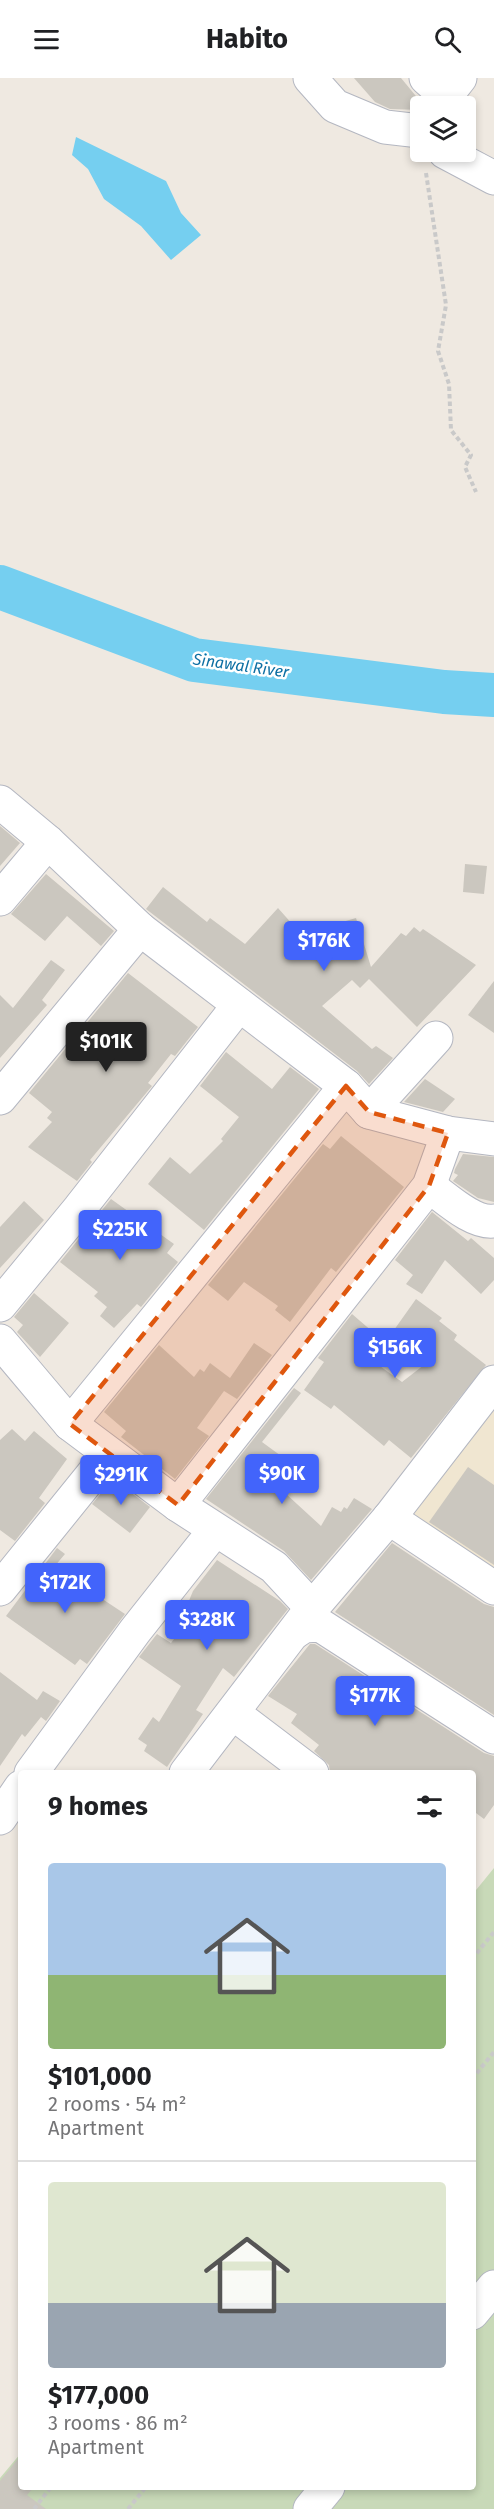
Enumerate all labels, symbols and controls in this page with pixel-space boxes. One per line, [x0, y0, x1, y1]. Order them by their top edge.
icon: menu [30, 23, 63, 56]
text: Habito [206, 23, 288, 55]
icon: search [431, 23, 464, 56]
map controls [410, 96, 476, 162]
button: layers [410, 96, 476, 162]
water label: Sinawal River [191, 649, 291, 682]
pin: $176K [282, 921, 366, 972]
text: $176K [298, 928, 350, 952]
pin: $101K [64, 1022, 148, 1073]
text: $101K [80, 1029, 132, 1053]
pin: $225K [78, 1210, 162, 1261]
text: $225K [93, 1217, 147, 1241]
pin: $156K [353, 1328, 437, 1379]
text: $156K [368, 1335, 422, 1359]
pin: $90K [246, 1454, 318, 1505]
pin: $291K [79, 1455, 163, 1506]
text: $90K [259, 1461, 305, 1485]
text: $291K [94, 1462, 148, 1486]
pin: $172K [23, 1563, 107, 1614]
text: $172K [39, 1570, 91, 1594]
pin: $328K [165, 1600, 249, 1651]
text: $328K [179, 1607, 235, 1631]
pin: $177K [333, 1676, 417, 1727]
text: $177K [350, 1683, 400, 1707]
icon: filters [413, 1790, 446, 1823]
text: 9 homes [48, 1791, 148, 1822]
icon: home [193, 1902, 301, 2010]
text: $101,000 [48, 2061, 152, 2092]
text: 2 rooms · 54 m² [48, 2092, 187, 2116]
text: Apartment [48, 2116, 144, 2140]
icon: home [193, 2221, 301, 2329]
text: $177,000 [48, 2380, 149, 2411]
text: 3 rooms · 86 m² [48, 2411, 188, 2435]
text: Apartment [48, 2435, 144, 2459]

